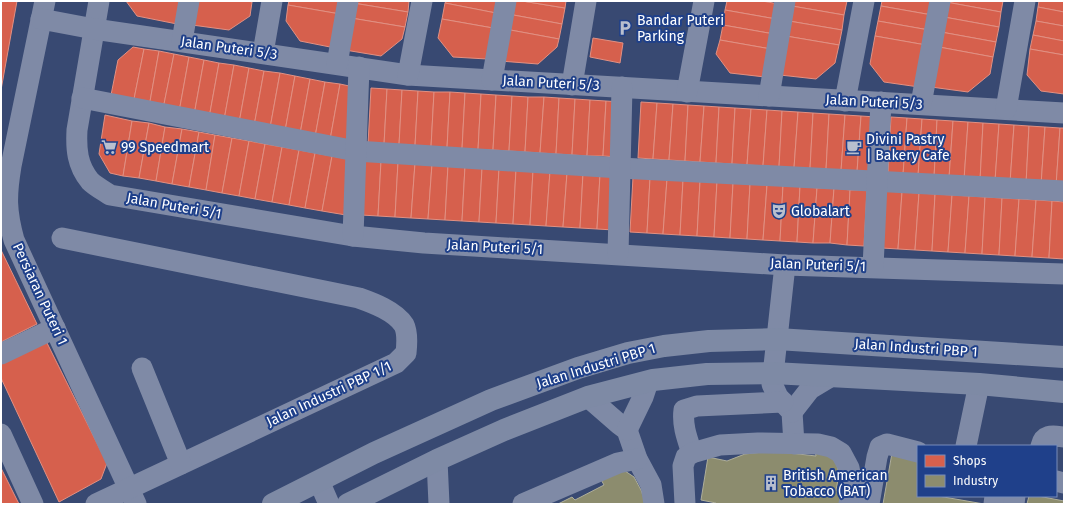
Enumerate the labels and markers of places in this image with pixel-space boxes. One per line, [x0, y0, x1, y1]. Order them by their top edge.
place label: Bandar Puteri Parking [637, 12, 724, 45]
parking icon: Bandar Puteri Parking [616, 19, 634, 37]
place label: Divini Pastry | Bakery Cafe [866, 131, 950, 164]
supermarket icon: 99 Speedmart [100, 138, 118, 156]
cafe icon: Divini Pastry | Bakery Cafe [845, 138, 863, 156]
place label: 99 Speedmart [121, 139, 210, 156]
theatre icon: Globalart [770, 202, 788, 220]
place label: Globalart [791, 203, 851, 220]
place label: British American Tobacco (BAT) [783, 467, 888, 500]
building icon: British American Tobacco (BAT) [762, 474, 780, 492]

